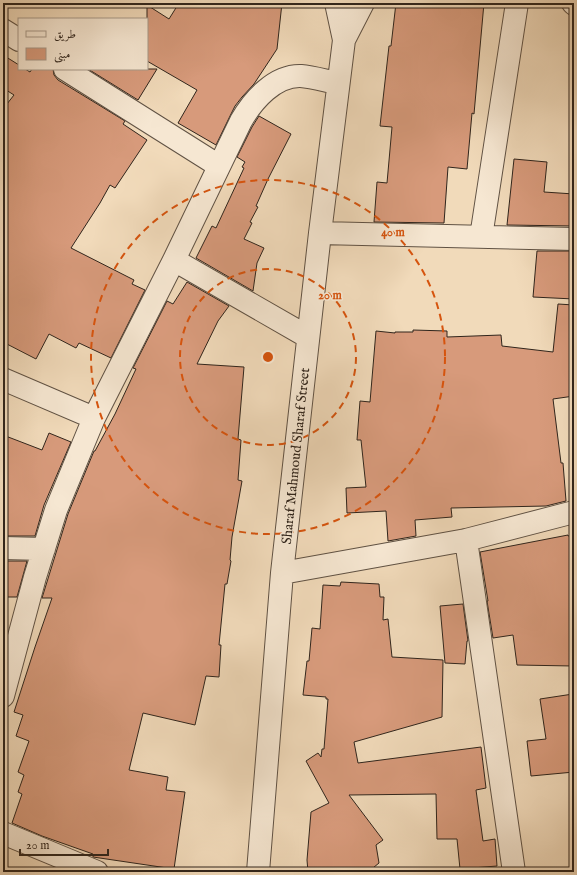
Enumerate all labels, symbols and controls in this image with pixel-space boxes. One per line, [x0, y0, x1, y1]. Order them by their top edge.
legend [18, 18, 148, 70]
text: طريق [54, 27, 76, 42]
text: مبنى [54, 47, 70, 63]
text: 40 m [381, 225, 406, 240]
text: 20 m [318, 288, 342, 303]
centre of rings [261, 350, 275, 364]
street label: Sharaf Mahmoud Sharaf Street [278, 367, 314, 545]
scale bar [20, 831, 108, 857]
text: 20 m [26, 838, 49, 853]

